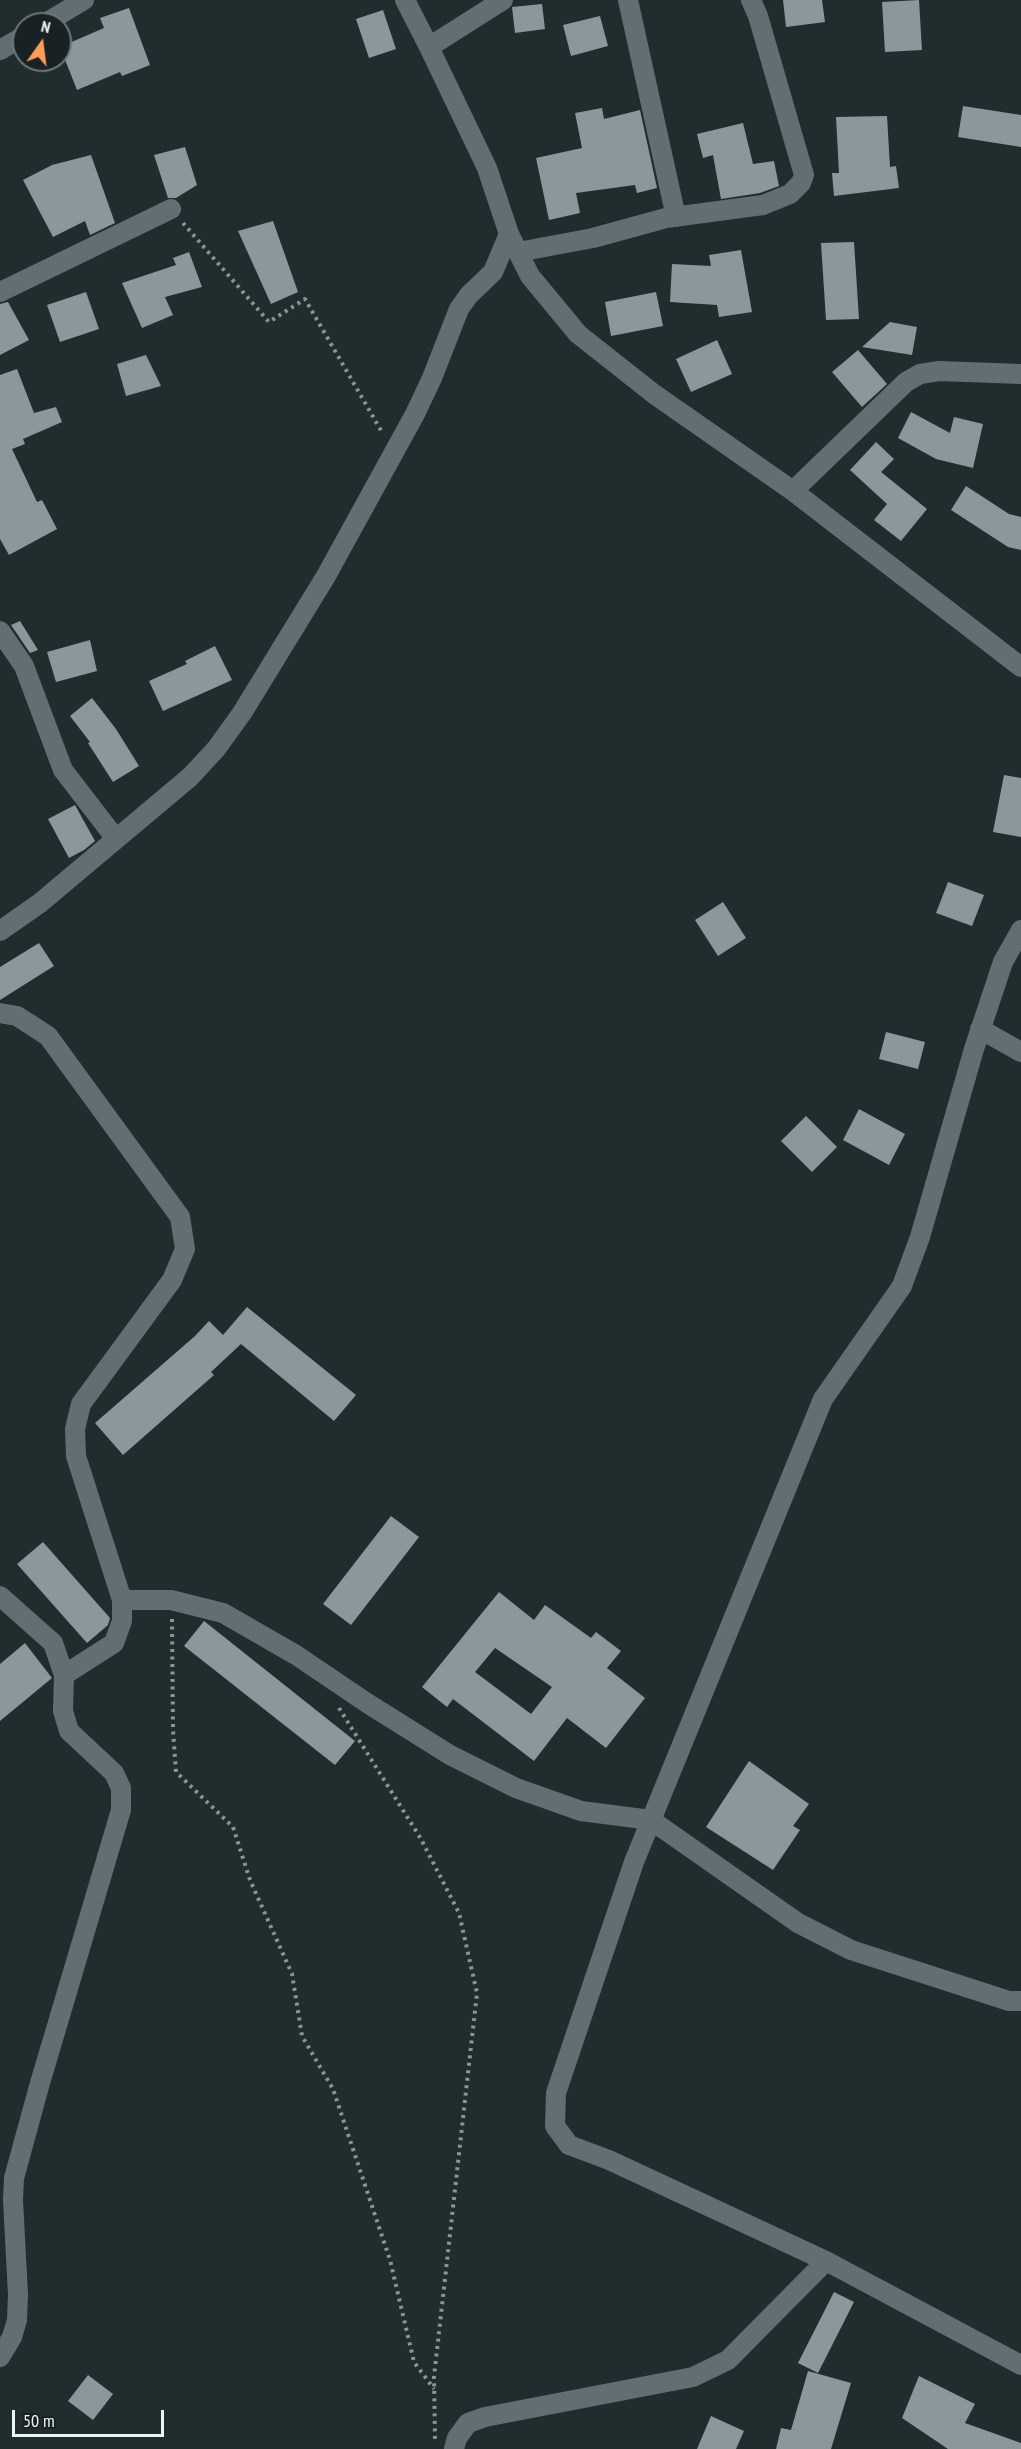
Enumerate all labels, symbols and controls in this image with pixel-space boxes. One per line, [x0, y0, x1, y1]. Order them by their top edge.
north arrow [12, 12, 72, 72]
text: N [39, 16, 52, 37]
scale bar [15, 2398, 166, 2436]
text: 50 m [23, 2409, 55, 2432]

